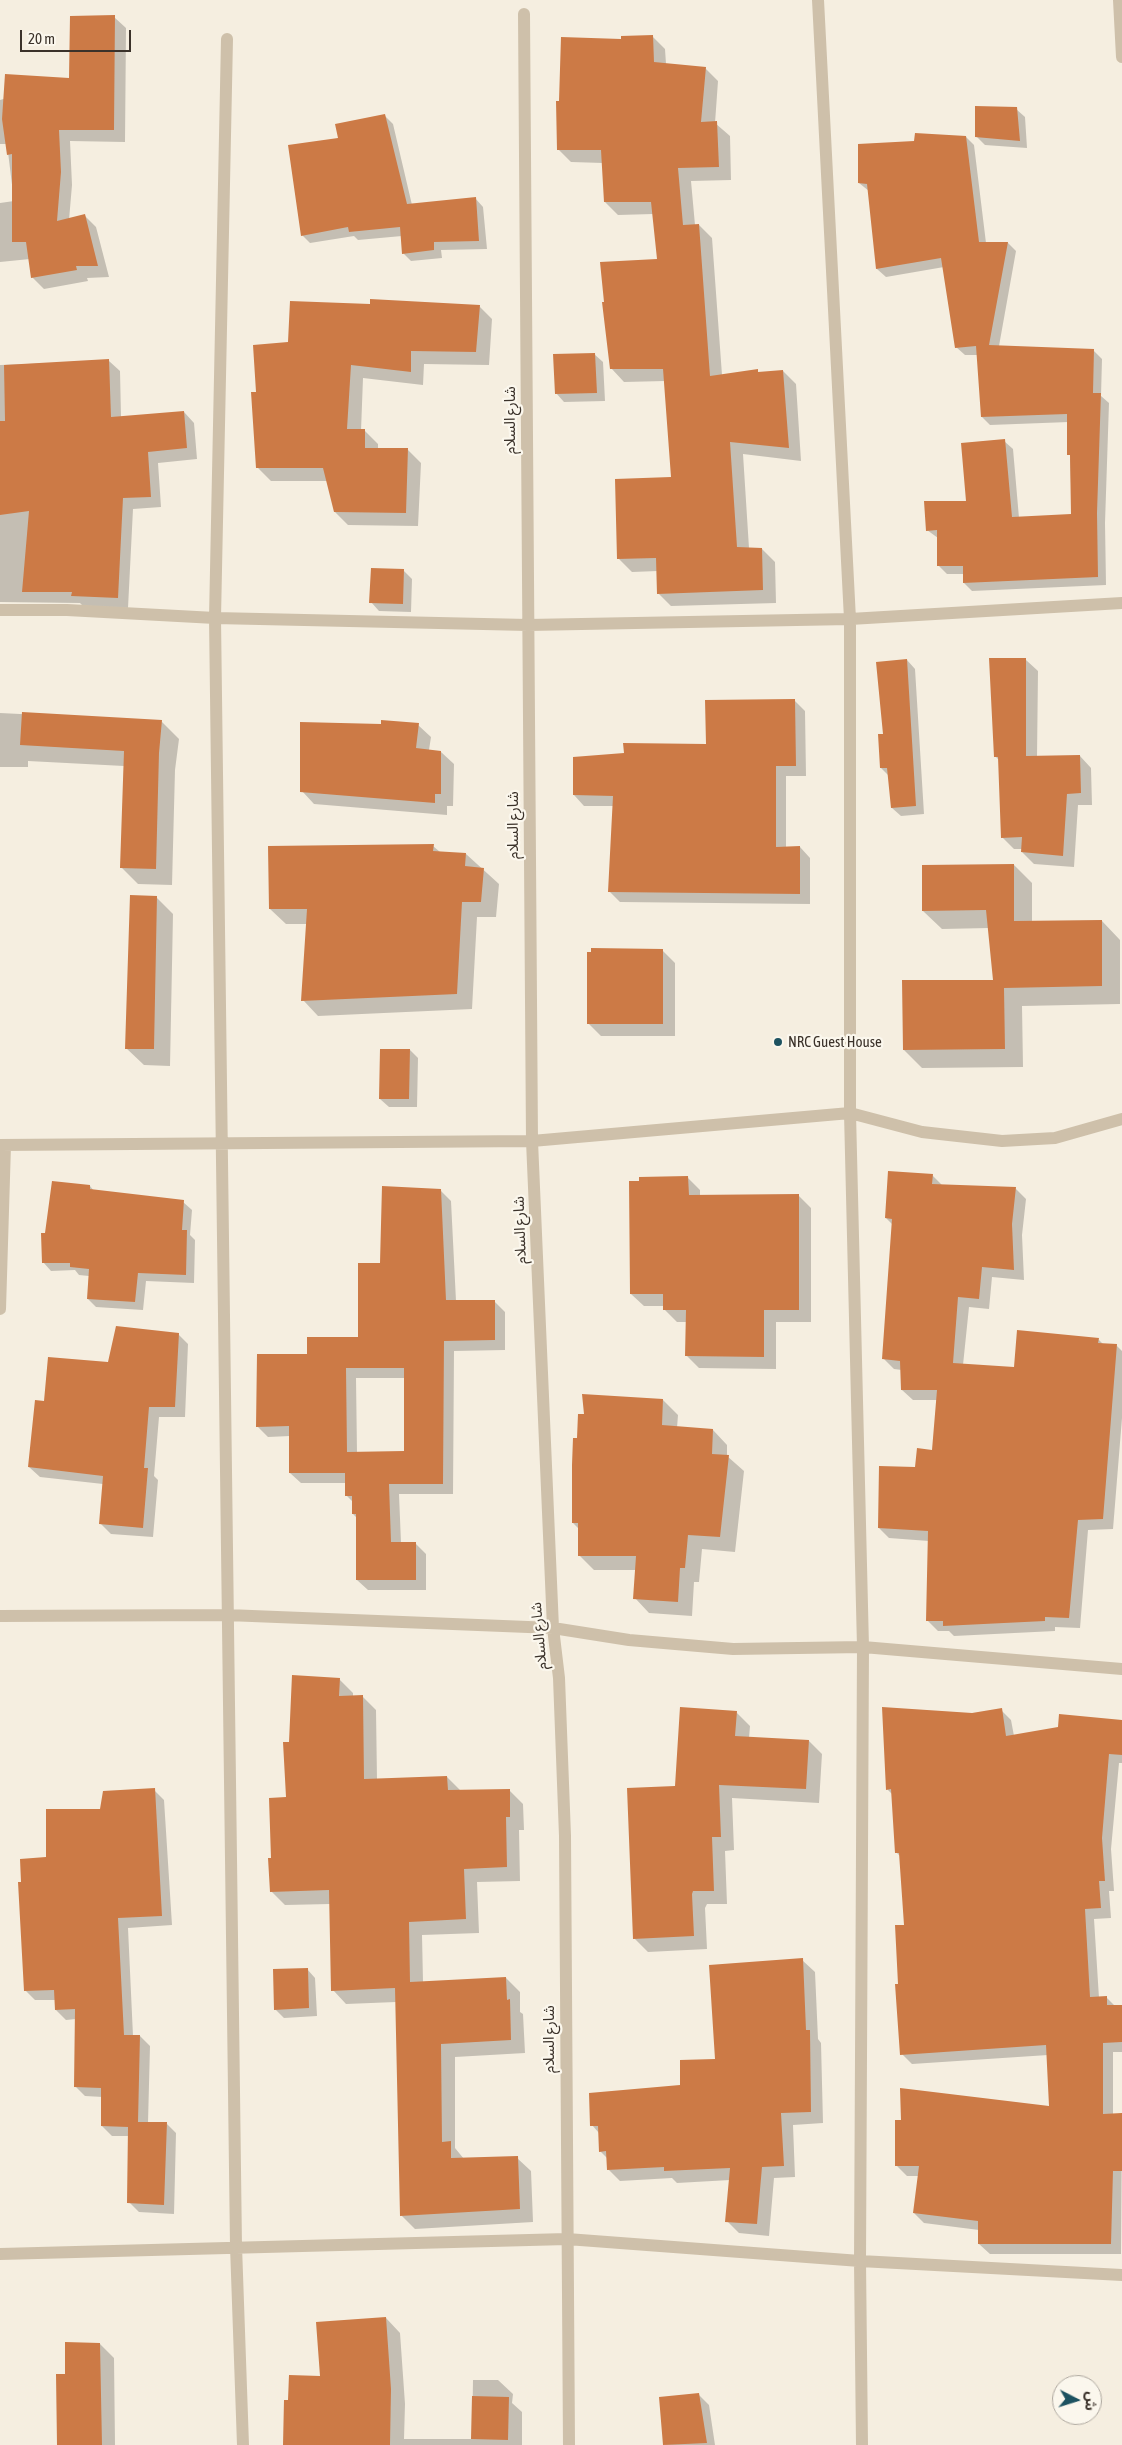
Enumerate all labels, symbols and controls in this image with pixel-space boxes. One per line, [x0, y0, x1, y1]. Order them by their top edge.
scale bar [22, 20, 134, 52]
text: 20 m [28, 30, 55, 47]
street label: شارع السلام [501, 386, 519, 454]
street label: شارع السلام [504, 791, 522, 859]
place label: NRC Guest House [788, 1033, 882, 1051]
marker: NRC Guest House [772, 1036, 784, 1048]
street label: شارع السلام [510, 1196, 530, 1264]
street label: شارع السلام [527, 1601, 551, 1671]
street label: شارع السلام [540, 2005, 558, 2073]
north arrow [1052, 2375, 1102, 2425]
text: ش [1082, 2391, 1100, 2411]

